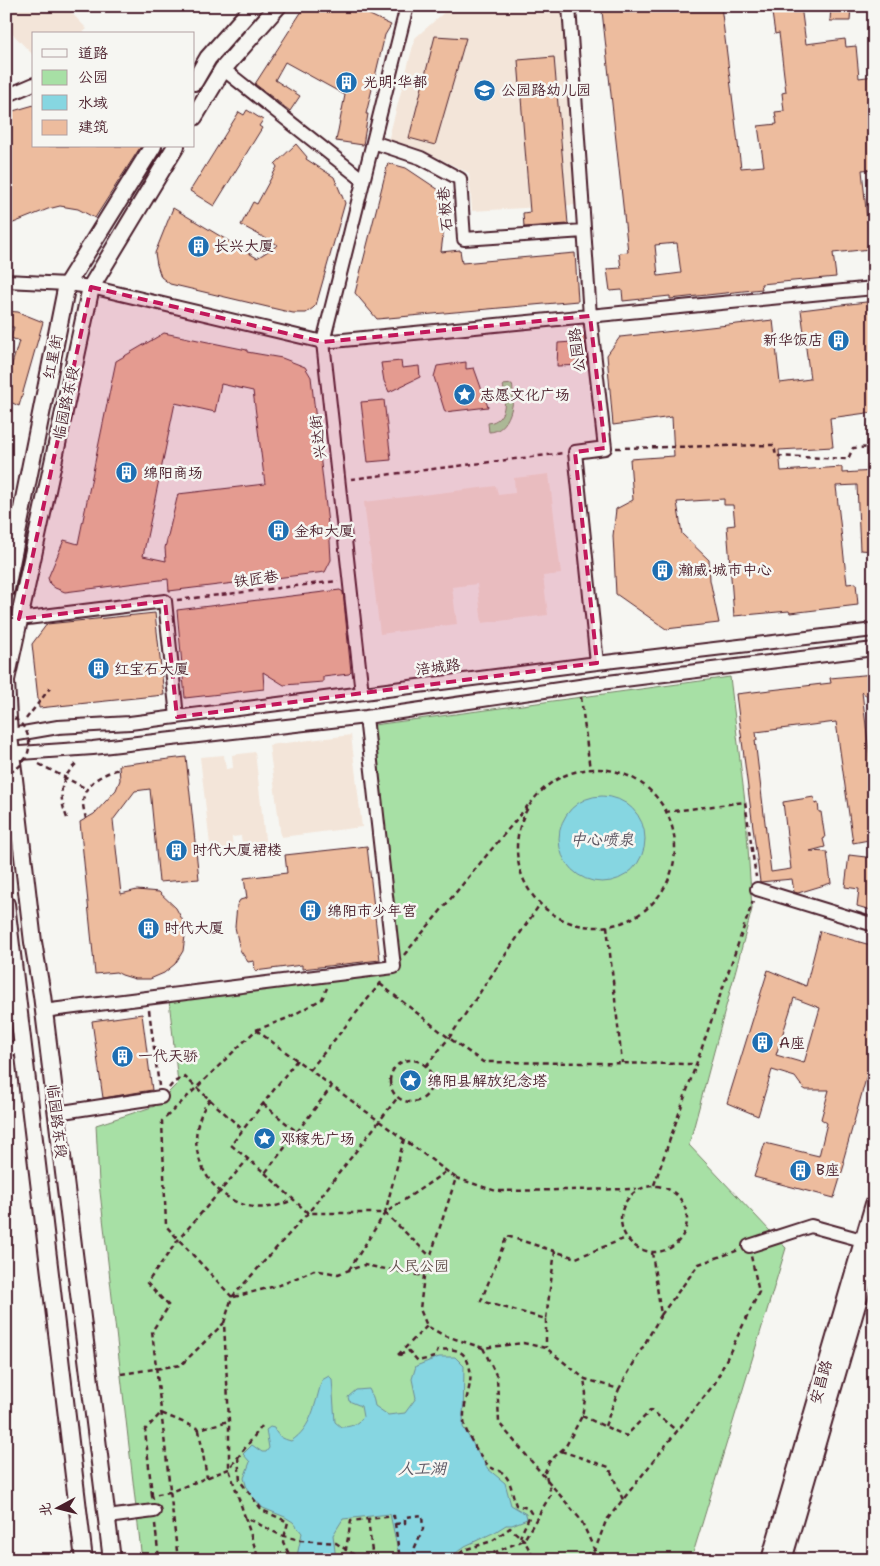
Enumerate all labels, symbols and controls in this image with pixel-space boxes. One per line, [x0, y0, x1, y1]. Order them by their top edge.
legend [32, 32, 195, 148]
text: 道路 [78, 43, 108, 63]
text: 公园 [78, 67, 108, 87]
building icon: 光明·华都 [335, 70, 359, 94]
place label: 光明·华都 [363, 72, 427, 92]
school or university icon: 公园路幼儿园 [473, 78, 497, 102]
place label: 公园路幼儿园 [501, 80, 591, 100]
text: 水域 [78, 93, 108, 113]
text: 建筑 [78, 117, 108, 137]
street label: 石板巷 [433, 186, 457, 232]
building icon: 长兴大厦 [186, 234, 210, 258]
place label: 长兴大厦 [214, 236, 274, 256]
street label: 公园路 [564, 326, 590, 374]
building icon: 新华饭店 [827, 328, 851, 352]
place label: 新华饭店 [763, 330, 823, 350]
street label: 红星街 [39, 333, 67, 381]
street label: 临园路东段 [48, 364, 84, 442]
place icon: 志愿文化广场 [452, 383, 476, 407]
place label: 志愿文化广场 [480, 385, 570, 405]
street label: 兴达街 [305, 413, 331, 461]
building icon: 绵阳商场 [115, 461, 139, 485]
place label: 绵阳商场 [143, 463, 203, 483]
building icon: 金和大厦 [266, 519, 290, 543]
place label: 金和大厦 [294, 521, 354, 541]
building icon: 瀚威·城市中心 [650, 558, 674, 582]
place label: 瀚威·城市中心 [678, 560, 772, 580]
street label: 铁匠巷 [232, 566, 280, 592]
street label: 涪城路 [414, 654, 462, 680]
building icon: 红宝石大厦 [86, 657, 110, 681]
place label: 红宝石大厦 [114, 659, 189, 679]
water label: 中心喷泉 [570, 829, 634, 850]
building icon: 时代大厦裙楼 [164, 838, 188, 862]
place label: 时代大厦裙楼 [192, 840, 282, 860]
building icon: 绵阳市少年宫 [299, 899, 323, 923]
place label: 绵阳市少年宫 [327, 901, 417, 921]
building icon: 时代大厦 [136, 916, 160, 940]
place label: 时代大厦 [164, 918, 224, 938]
building icon: A座 [751, 1031, 775, 1055]
place label: A座 [779, 1033, 805, 1053]
building icon: 一代天骄 [110, 1044, 134, 1068]
place label: 一代天骄 [138, 1046, 198, 1066]
place icon: 绵阳县解放纪念塔 [399, 1069, 423, 1093]
place label: 绵阳县解放纪念塔 [427, 1071, 547, 1091]
street label: 临园路东段 [43, 1083, 71, 1159]
place icon: 邓稼先广场 [252, 1127, 276, 1151]
place label: 邓稼先广场 [280, 1129, 355, 1149]
building icon: B座 [788, 1158, 812, 1182]
place label: B座 [816, 1160, 840, 1180]
park label: 人民公园 [389, 1256, 449, 1276]
street label: 安昌路 [805, 1358, 837, 1406]
water label: 人工湖 [398, 1458, 448, 1479]
north arrow [32, 1484, 82, 1534]
text: 北 [35, 1502, 55, 1518]

